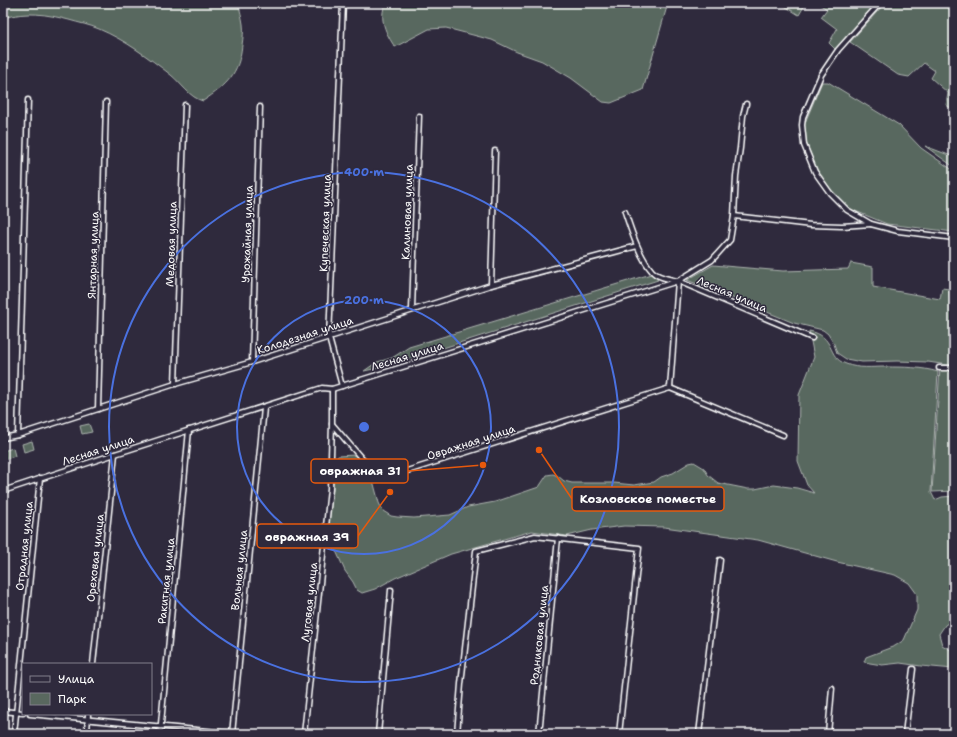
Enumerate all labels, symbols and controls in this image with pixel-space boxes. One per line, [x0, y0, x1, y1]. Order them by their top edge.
text: 400 m [344, 164, 384, 180]
street label: Калиновая улица [398, 164, 417, 260]
street label: Купеческая улица [316, 174, 335, 272]
street label: Урожайная улица [238, 185, 257, 283]
street label: Медовая улица [163, 201, 180, 287]
street label: Янтарная улица [84, 211, 103, 299]
street label: Лесная улица [694, 273, 769, 316]
text: 200 m [344, 292, 384, 308]
street label: Колодезная улица [255, 313, 355, 358]
street label: Лесная улица [369, 338, 445, 375]
centre of rings [357, 420, 371, 434]
street label: Овражная улица [425, 421, 517, 464]
street label: Лесная улица [60, 432, 136, 469]
callout: овражная 31 [311, 459, 408, 483]
text: овражная 31 [319, 463, 401, 479]
callout: Козловское поместье [572, 487, 724, 511]
text: Козловское поместье [580, 491, 716, 507]
street label: Отрадная улица [12, 500, 37, 592]
street label: Ореховая улица [83, 513, 108, 603]
callout: овражная 39 [257, 524, 358, 548]
street label: Вольная улица [228, 529, 251, 611]
text: овражная 39 [265, 529, 349, 545]
street label: Ракитная улица [154, 537, 179, 625]
street label: Луговая улица [298, 561, 321, 643]
street label: Родниковая улица [527, 584, 552, 686]
legend [22, 663, 152, 715]
text: Улица [58, 671, 95, 687]
text: Парк [58, 691, 87, 707]

